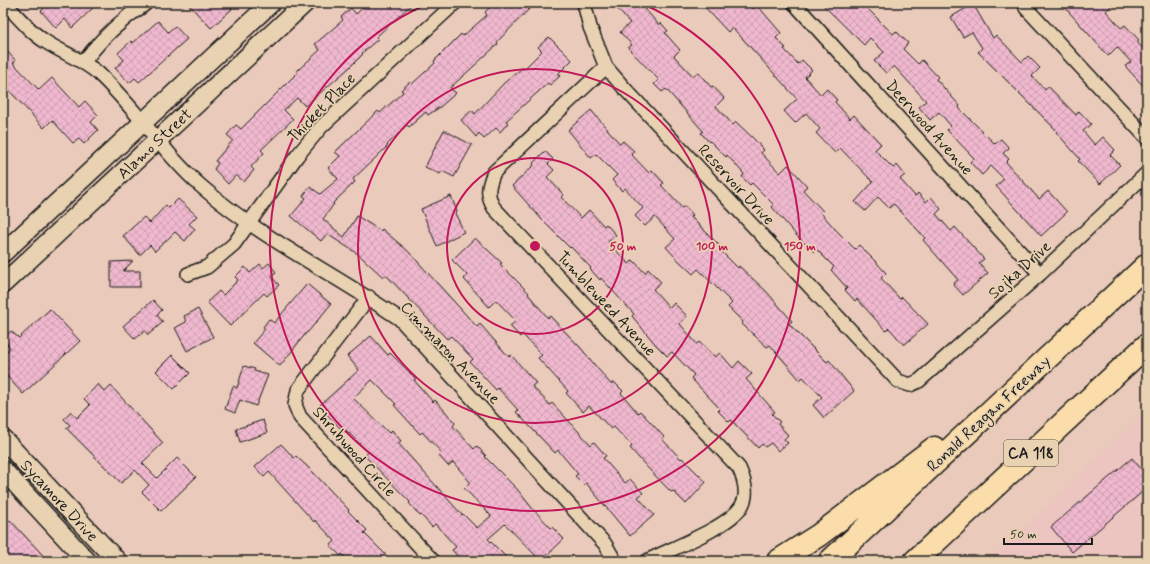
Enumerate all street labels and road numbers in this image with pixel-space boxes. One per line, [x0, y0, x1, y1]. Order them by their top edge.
street label: Thicket Place [284, 69, 361, 147]
street label: Deerwood Avenue [881, 76, 977, 180]
street label: Alamo Street [113, 104, 197, 184]
street label: Reservoir Drive [693, 140, 779, 230]
street label: Sojka Drive [984, 236, 1056, 304]
street label: Tumbleweed Avenue [552, 247, 660, 361]
street label: Cimmaron Avenue [395, 297, 505, 409]
street label: Ronald Reagan Freeway [923, 351, 1056, 478]
street label: Shrubwood Circle [308, 402, 400, 502]
road number: CA 118 [1004, 440, 1058, 466]
street label: Sycamore Drive [15, 456, 102, 547]

